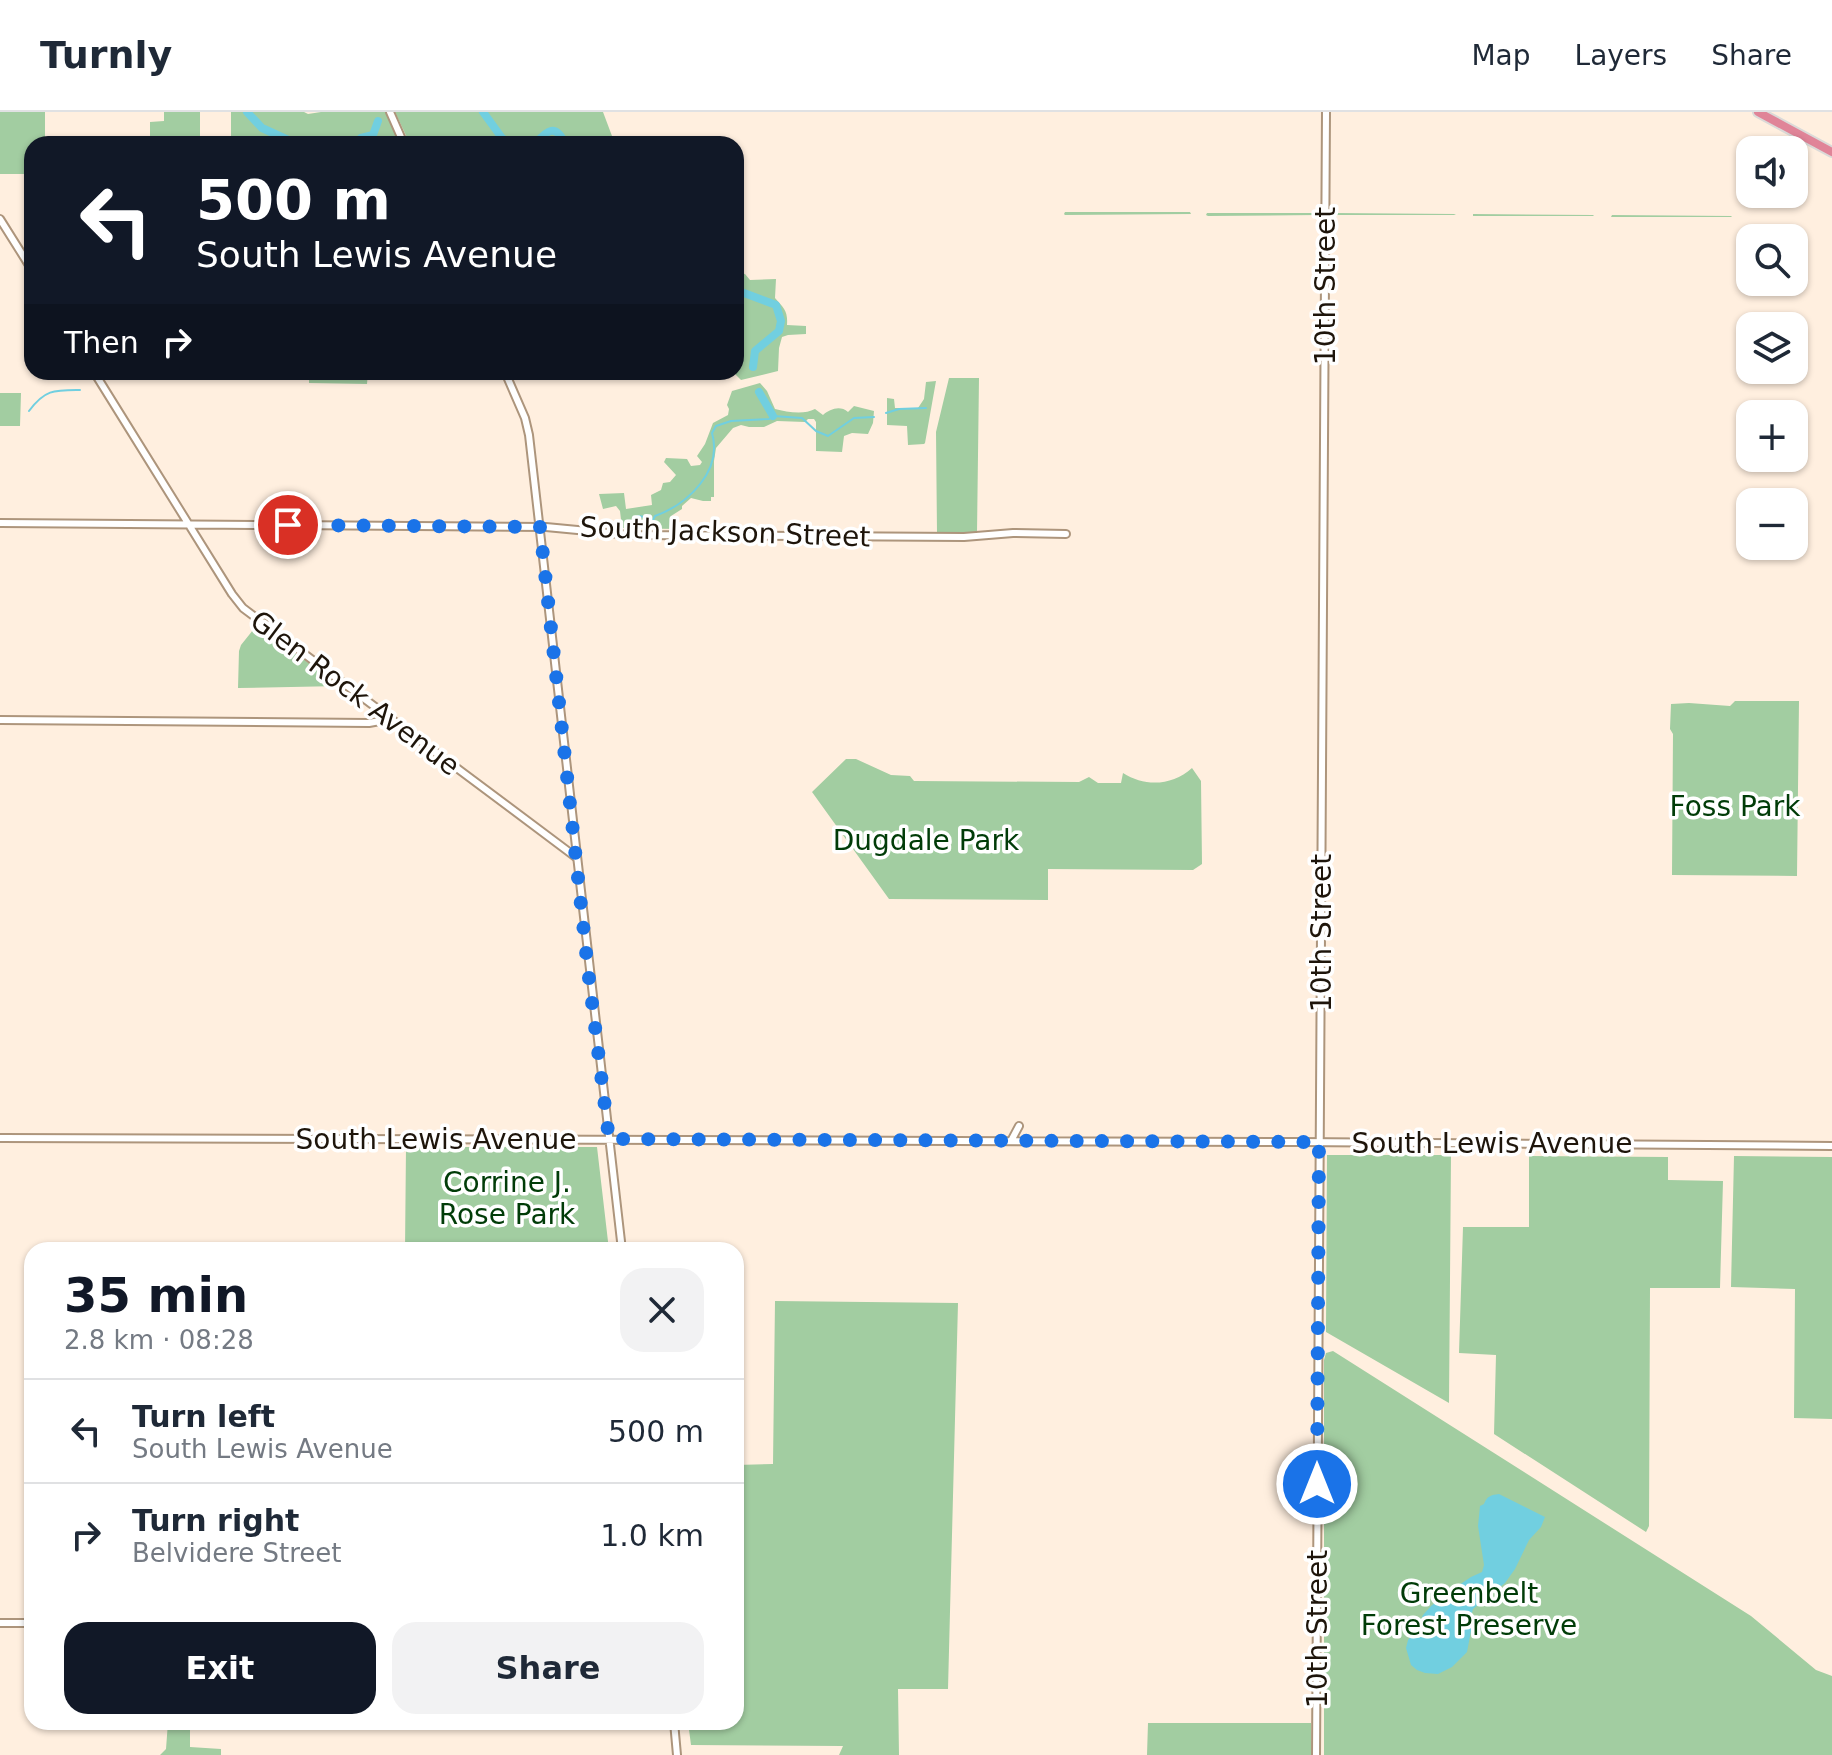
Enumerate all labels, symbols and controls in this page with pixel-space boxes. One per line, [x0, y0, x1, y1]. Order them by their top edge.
text: Turnly [40, 33, 172, 77]
text: Map [1471, 39, 1531, 72]
text: Layers [1575, 39, 1667, 72]
text: Share [1711, 39, 1792, 72]
map controls [1736, 136, 1808, 560]
button: sound [1736, 136, 1808, 208]
text: 500 m [196, 167, 391, 232]
icon: left [64, 168, 168, 272]
street label: 10th Street [1309, 207, 1342, 365]
button: search [1736, 224, 1808, 296]
text: South Lewis Avenue [196, 234, 557, 275]
button: layers [1736, 312, 1808, 384]
icon: right [155, 320, 199, 364]
text: Then [64, 325, 139, 360]
button: + [1736, 400, 1808, 472]
button: − [1736, 488, 1808, 560]
pin [254, 491, 322, 559]
icon: arrive [266, 503, 310, 547]
street label: South Jackson Street [579, 510, 871, 554]
street label: Glen Rock Avenue [244, 604, 466, 782]
park label: Foss Park [1670, 790, 1801, 823]
park label: Dugdale Park [833, 824, 1020, 857]
street label: 10th Street [1305, 854, 1338, 1012]
street label: South Lewis Avenue [296, 1123, 576, 1156]
street label: South Lewis Avenue [1352, 1127, 1632, 1160]
park label: Corrine J. Rose Park [439, 1166, 576, 1231]
text: 35 min [64, 1267, 248, 1323]
button: close [620, 1268, 704, 1352]
text: 2.8 km · 08:28 [64, 1325, 254, 1355]
text: Turn left [132, 1399, 275, 1434]
icon: left [64, 1409, 108, 1453]
text: 500 m [608, 1414, 704, 1449]
text: South Lewis Avenue [132, 1434, 393, 1464]
position arrow [1275, 1442, 1359, 1526]
text: Turn right [132, 1503, 299, 1538]
icon: right [64, 1513, 108, 1557]
text: 1.0 km [600, 1518, 704, 1553]
text: Belvidere Street [132, 1538, 342, 1568]
street label: 10th Street [1301, 1550, 1334, 1708]
park label: Greenbelt Forest Preserve [1361, 1577, 1577, 1642]
button: Exit [64, 1622, 376, 1714]
button: Share [392, 1622, 704, 1714]

